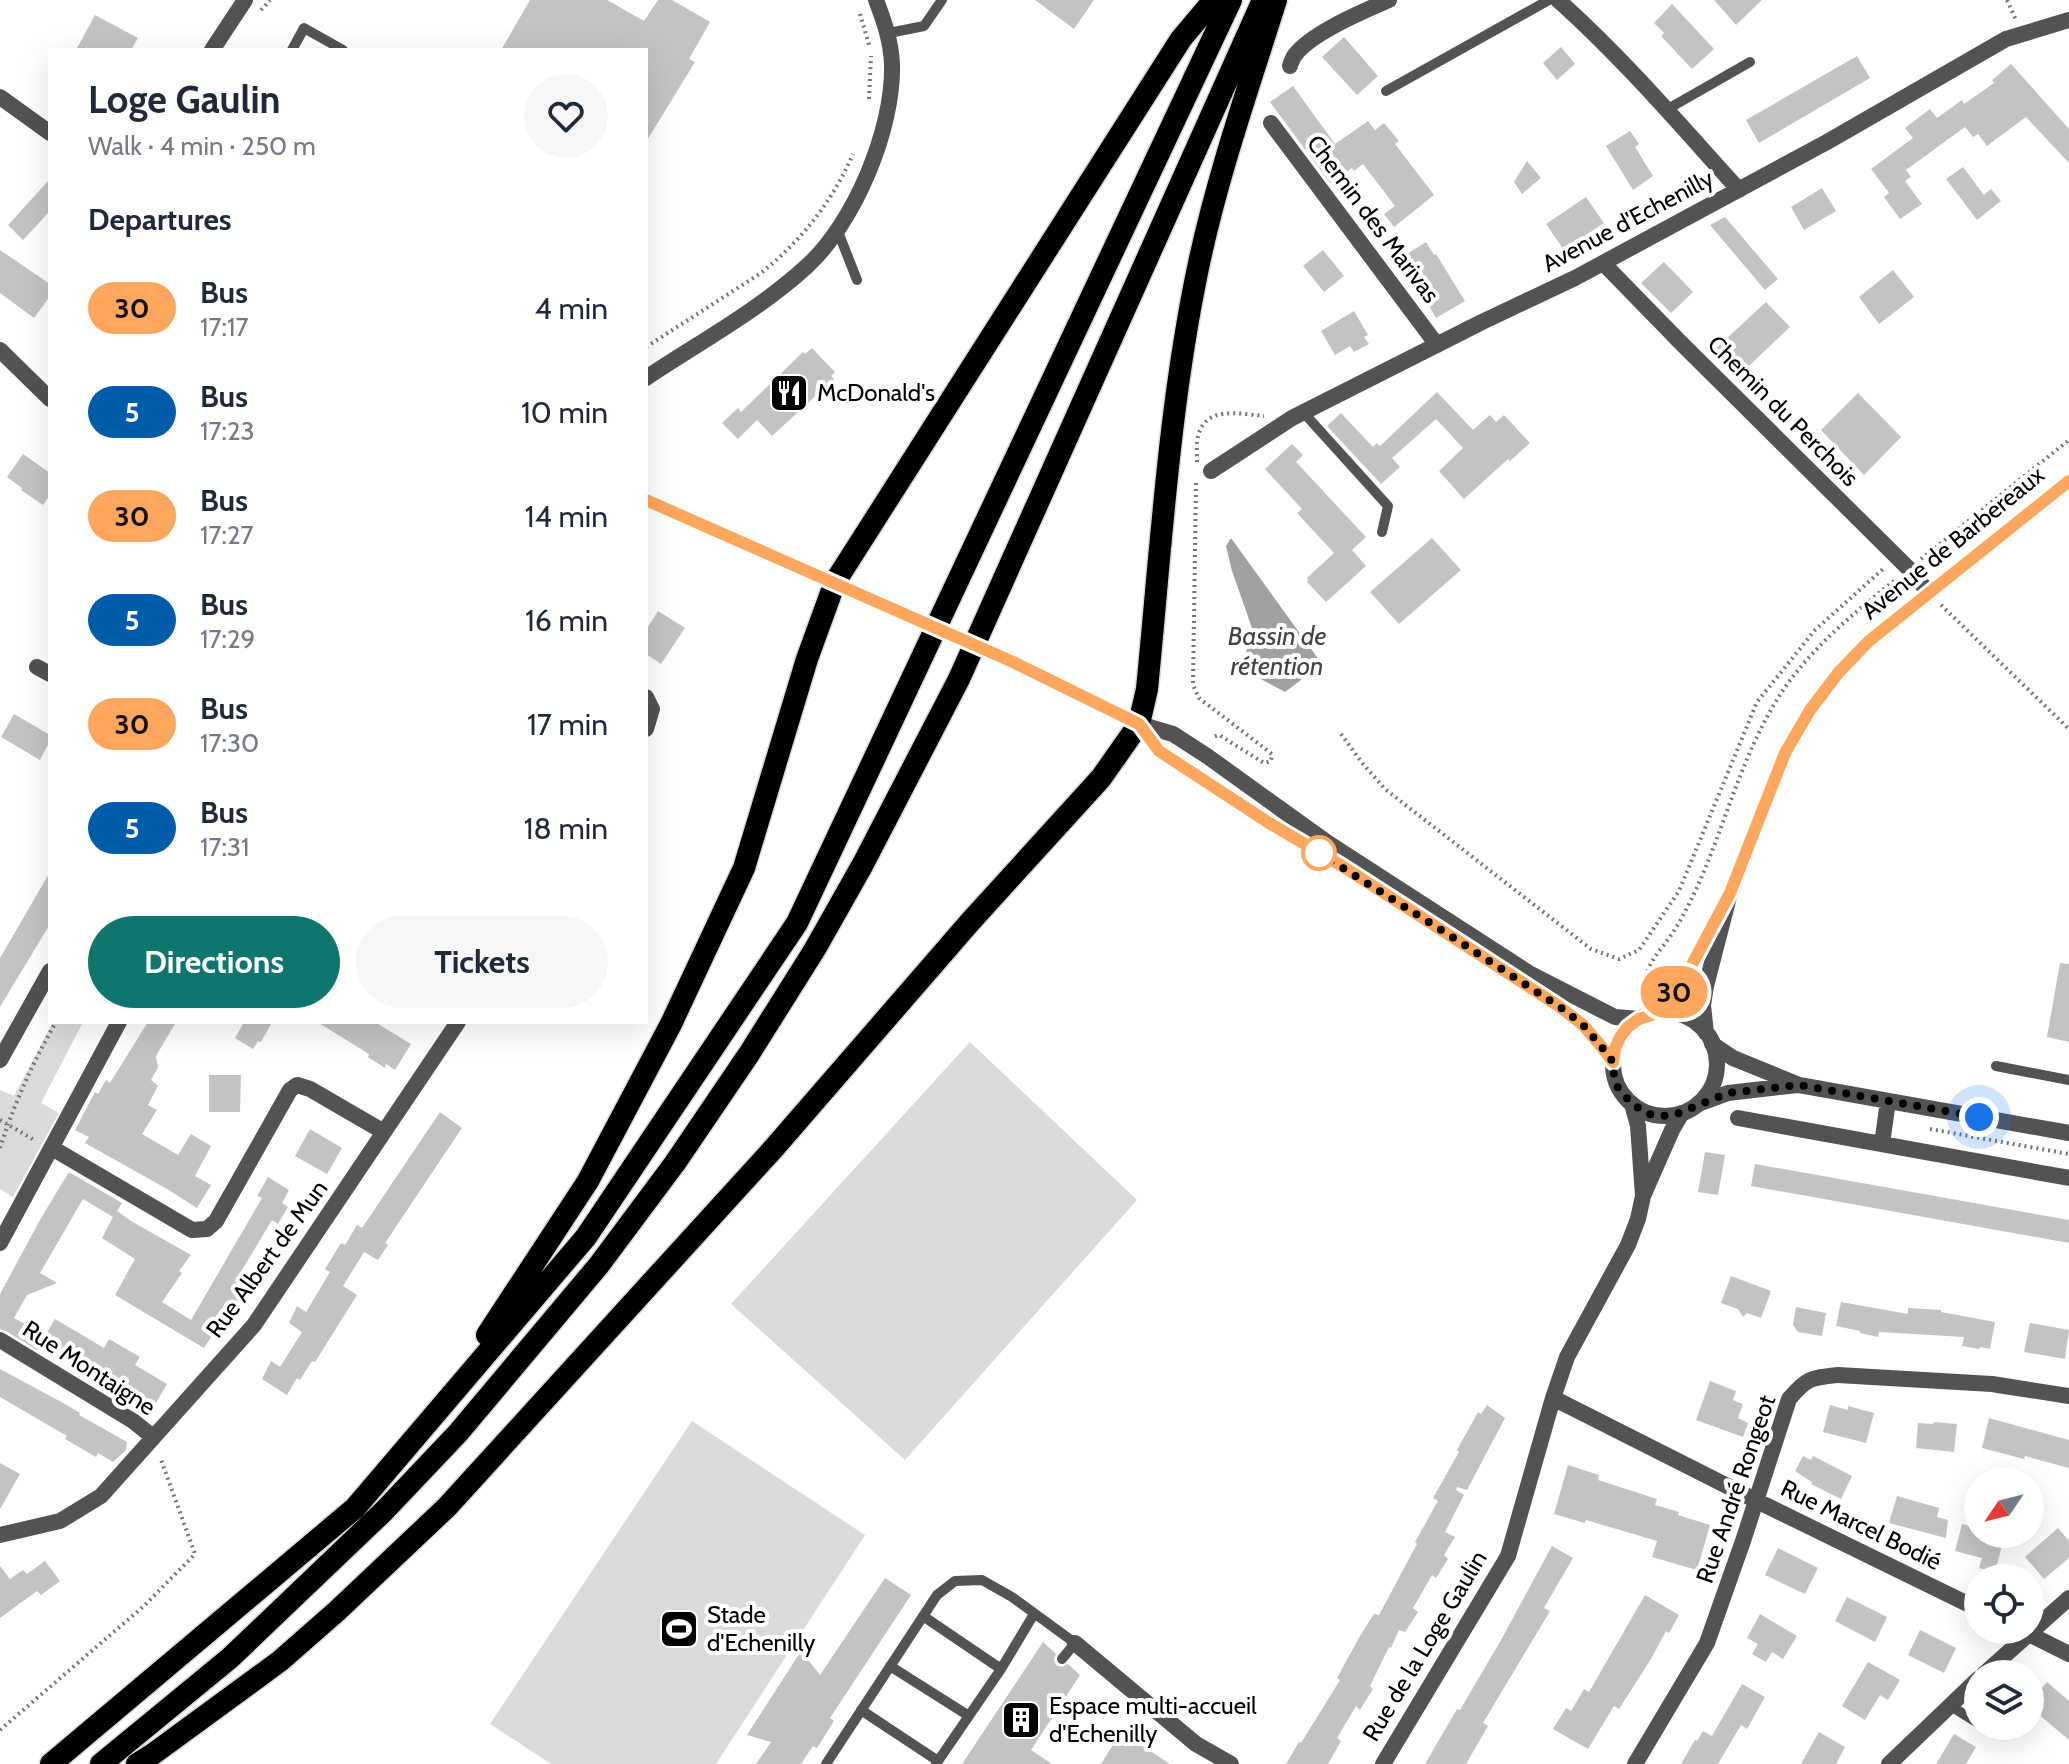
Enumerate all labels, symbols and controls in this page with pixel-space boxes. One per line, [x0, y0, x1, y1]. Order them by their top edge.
button: heart [524, 74, 608, 158]
text: Loge Gaulin [88, 76, 281, 123]
street label: Chemin des Marivas [1301, 129, 1446, 308]
text: Walk · 4 min · 250 m [88, 130, 316, 162]
street label: Avenue d'Echenilly [1537, 163, 1718, 278]
text: Departures [88, 201, 232, 238]
text: Bus [200, 274, 248, 311]
text: 4 min [534, 290, 608, 327]
text: 30 [115, 291, 149, 325]
text: 17:17 [200, 311, 249, 343]
street label: Chemin du Perchois [1702, 329, 1865, 492]
restaurant icon: McDonald's [768, 372, 810, 414]
text: Bus [200, 378, 248, 415]
place label: McDonald's [817, 378, 935, 407]
text: 10 min [521, 394, 608, 431]
text: 5 [124, 395, 140, 429]
text: 17:23 [200, 415, 255, 447]
street label: Avenue de Barbereaux [1856, 460, 2050, 625]
text: Bus [200, 482, 248, 519]
text: 14 min [525, 498, 608, 535]
text: 30 [115, 499, 149, 533]
text: 17:27 [200, 519, 254, 551]
text: Bus [200, 586, 248, 623]
text: 16 min [525, 602, 608, 639]
text: 5 [124, 603, 140, 637]
water label: Bassin de rétention [1228, 620, 1326, 682]
text: 17:29 [200, 623, 255, 655]
text: Bus [200, 690, 248, 727]
text: 17 min [527, 706, 608, 743]
text: 30 [115, 707, 149, 741]
text: 17:30 [200, 727, 259, 759]
text: Bus [200, 794, 248, 831]
text: 18 min [524, 810, 608, 847]
text: 5 [124, 811, 140, 845]
text: 17:31 [200, 831, 250, 863]
unlabelled marker [1302, 836, 1336, 870]
button: Directions [88, 916, 340, 1008]
button: Tickets [356, 916, 608, 1008]
line badge: 30 [1638, 966, 1710, 1018]
text: 30 [1657, 975, 1691, 1009]
your location [1959, 1097, 1999, 1137]
street label: Rue Albert de Mun [200, 1174, 333, 1343]
street label: Rue Montaigne [17, 1314, 161, 1421]
street label: Rue André Rongeot [1690, 1391, 1781, 1587]
north arrow [1964, 1468, 2044, 1548]
map controls [1964, 1468, 2044, 1740]
street label: Rue Marcel Bodié [1776, 1473, 1946, 1576]
street label: Rue de la Loge Gaulin [1356, 1545, 1493, 1746]
button: locate [1964, 1564, 2044, 1644]
place label: Stade d'Echenilly [707, 1600, 815, 1657]
sports icon: Stade d'Echenilly [658, 1608, 700, 1650]
button: layers [1964, 1660, 2044, 1740]
place label: Espace multi-accueil d'Echenilly [1049, 1691, 1257, 1748]
building icon: Espace multi-accueil d'Echenilly [1000, 1699, 1042, 1741]

